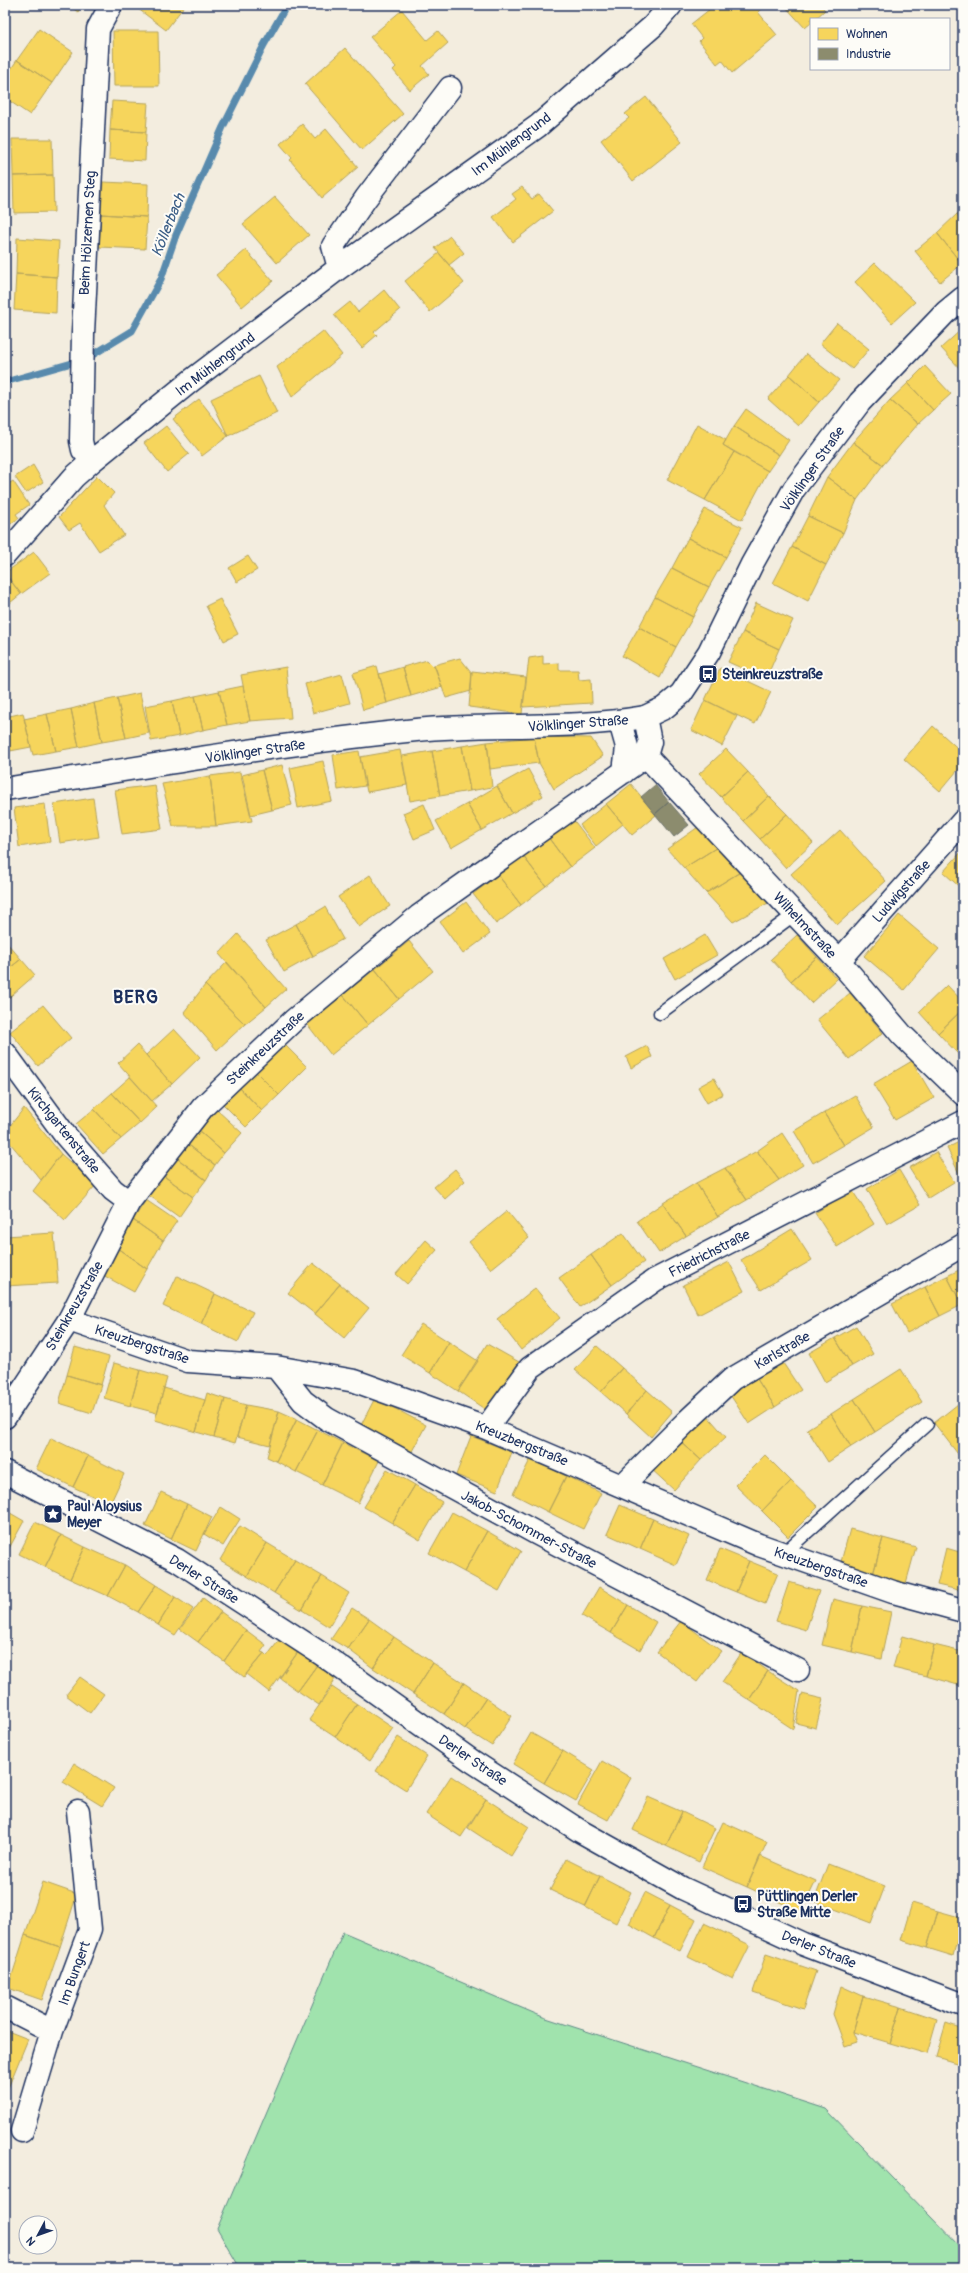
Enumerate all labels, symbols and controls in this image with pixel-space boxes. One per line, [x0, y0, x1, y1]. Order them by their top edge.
legend [810, 18, 950, 70]
text: Wohnen [846, 27, 888, 42]
text: Industrie [846, 47, 891, 62]
street label: Im Mühlengrund [468, 109, 554, 180]
street label: Beim Hölzernen Steg [76, 170, 99, 296]
water label: Köllerbach [147, 190, 190, 259]
street label: Im Mühlengrund [172, 329, 258, 400]
street label: Völklinger Straße [777, 423, 848, 515]
bus stop icon: Steinkreuzstraße [697, 663, 719, 685]
place label: Steinkreuzstraße [722, 666, 824, 683]
street label: Völklinger Straße [527, 712, 629, 735]
street label: Völklinger Straße [204, 736, 306, 767]
street label: Ludwigstraße [869, 856, 934, 926]
street label: Wilhelmstraße [770, 889, 840, 962]
district label: BERG [113, 986, 159, 1009]
street label: Steinkreuzstraße [223, 1008, 308, 1089]
street label: Kirchgartenstraße [24, 1084, 104, 1177]
street label: Friedrichstraße [666, 1226, 753, 1281]
street label: Steinkreuzstraße [42, 1258, 107, 1354]
street label: Kreuzbergstraße [93, 1321, 191, 1368]
street label: Karlstraße [751, 1328, 813, 1373]
street label: Kreuzbergstraße [473, 1417, 571, 1470]
street label: Jakob-Schommer-Straße [458, 1487, 599, 1572]
place label: Paul Aloysius Meyer [67, 1498, 143, 1531]
place icon: Paul Aloysius Meyer [42, 1503, 64, 1525]
street label: Kreuzbergstraße [772, 1543, 870, 1592]
street label: Derler Straße [166, 1551, 242, 1608]
street label: Derler Straße [435, 1731, 510, 1790]
place label: Püttlingen Derler Straße Mitte [757, 1888, 858, 1921]
bus stop icon: Püttlingen Derler Straße Mitte [732, 1893, 754, 1915]
street label: Derler Straße [779, 1927, 859, 1972]
street label: Im Bungert [55, 1939, 94, 2008]
north arrow [18, 2215, 58, 2255]
text: N [23, 2234, 38, 2248]

